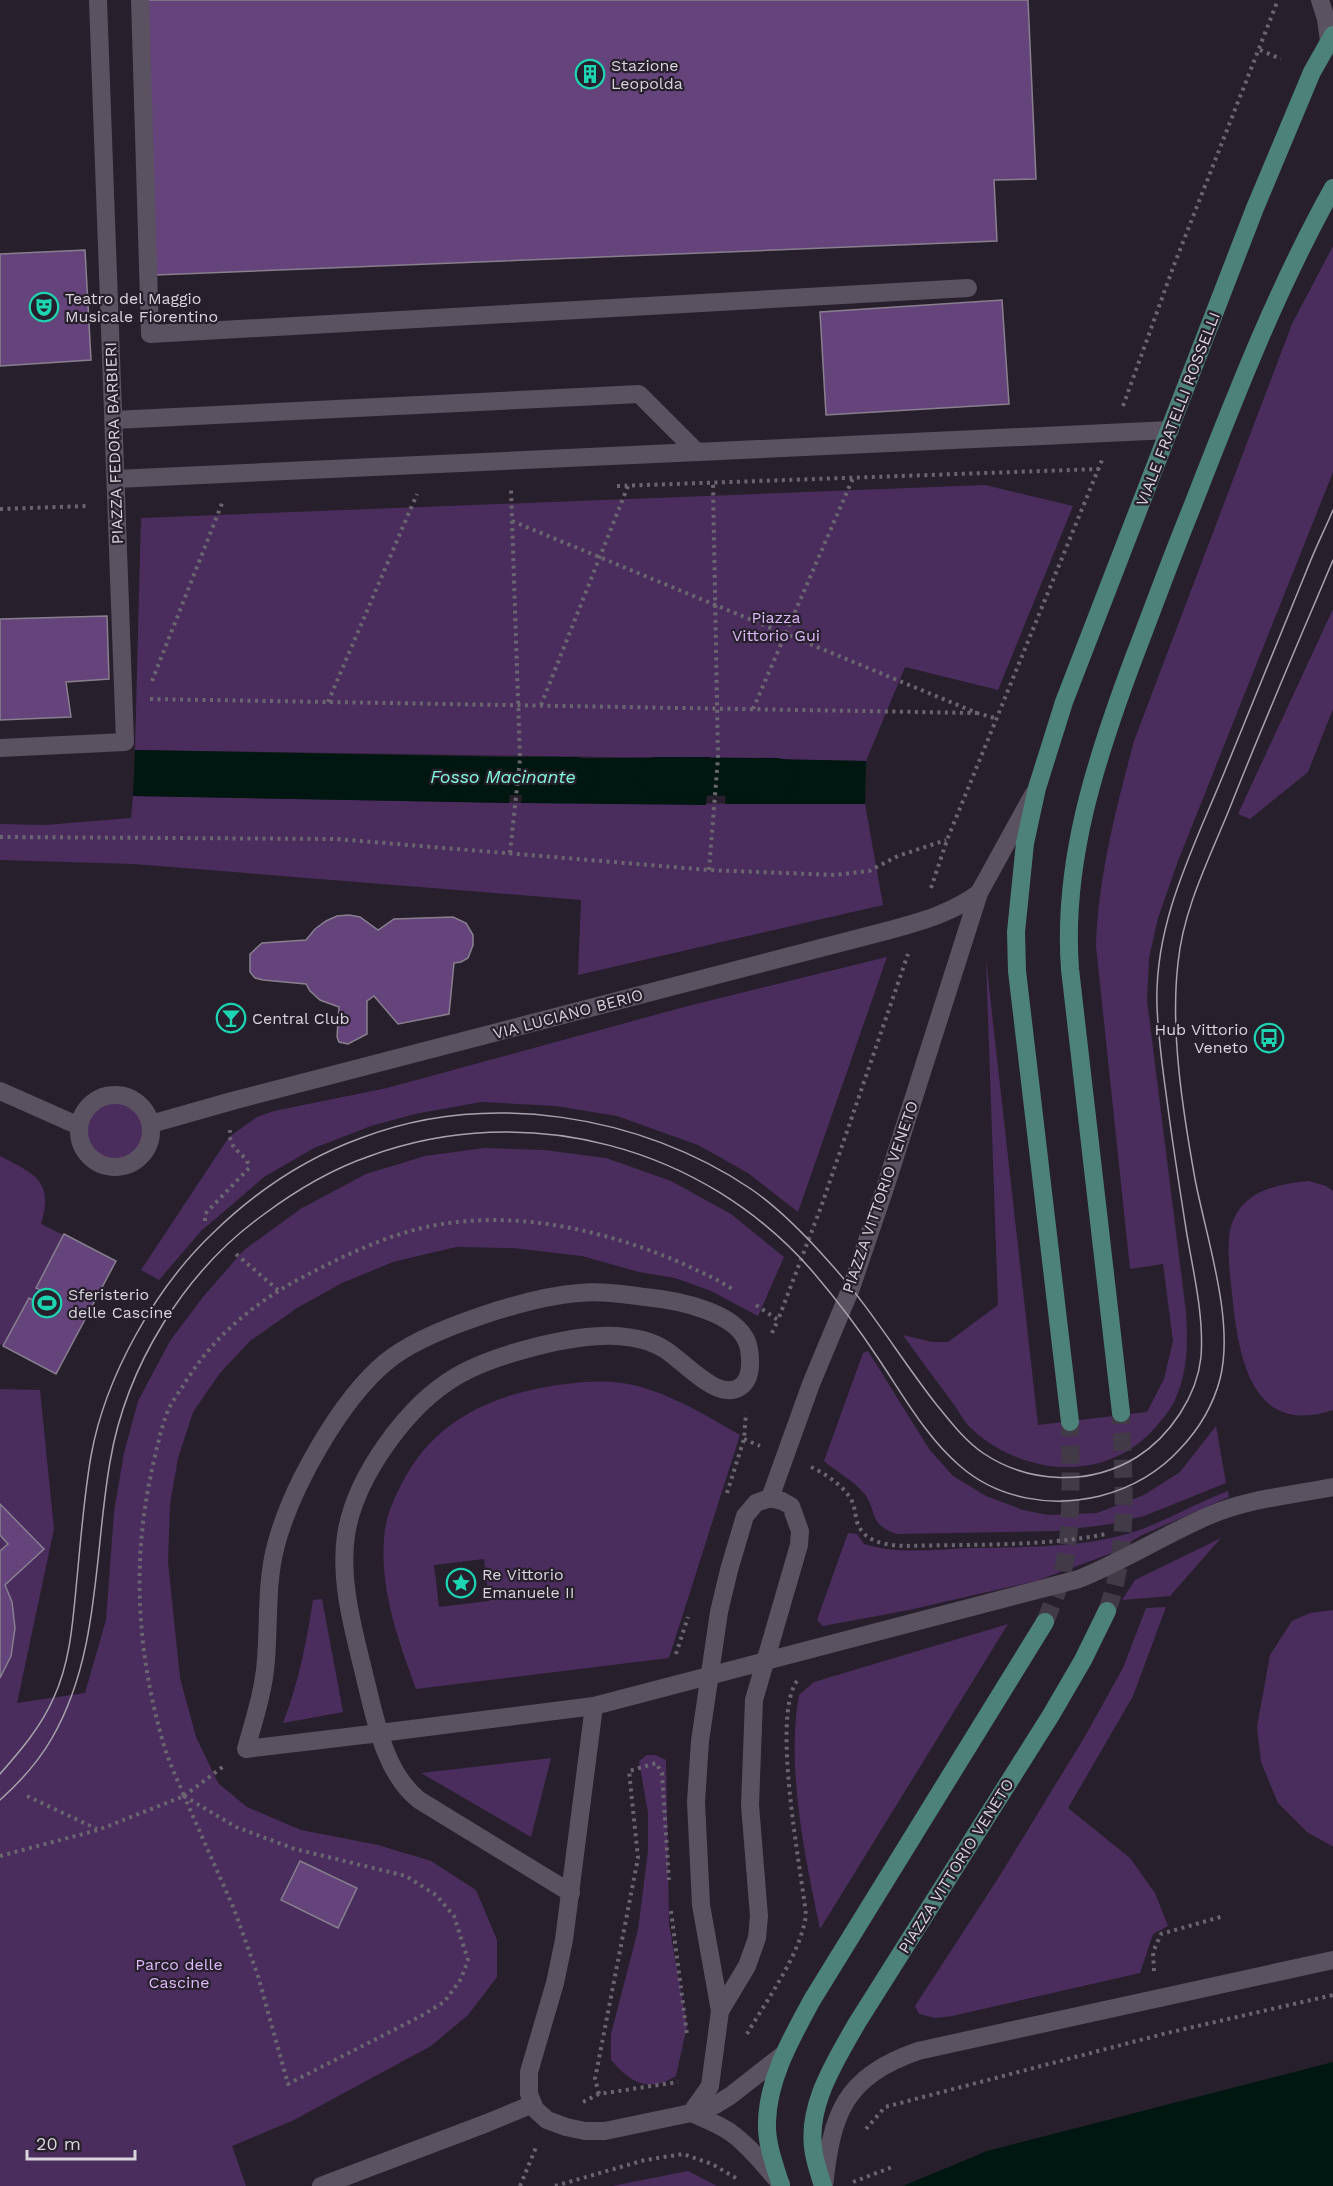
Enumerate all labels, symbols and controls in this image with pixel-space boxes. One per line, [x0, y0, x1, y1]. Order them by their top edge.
place label: Stazione Leopolda [611, 56, 683, 93]
building icon: Stazione Leopolda [574, 58, 606, 90]
place label: Teatro del Maggio Musicale Fiorentino [65, 289, 218, 326]
theatre icon: Teatro del Maggio Musicale Fiorentino [28, 291, 60, 323]
street label: VIALE FRATELLI ROSSELLI [1132, 309, 1224, 509]
street label: PIAZZA FEDORA BARBIERI [101, 342, 127, 544]
park label: Piazza Vittorio Gui [732, 608, 820, 645]
water label: Fosso Macinante [430, 766, 576, 787]
street label: VIA LUCIANO BERIO [491, 985, 645, 1043]
bar icon: Central Club [215, 1002, 247, 1034]
place label: Central Club [252, 1009, 350, 1028]
place label: Hub Vittorio Veneto [1155, 1020, 1248, 1057]
bus stop icon: Hub Vittorio Veneto [1253, 1022, 1285, 1054]
street label: PIAZZA VITTORIO VENETO [838, 1098, 922, 1296]
place label: Sferisterio delle Cascine [68, 1285, 173, 1322]
sports icon: Sferisterio delle Cascine [31, 1287, 63, 1319]
place label: Re Vittorio Emanuele II [482, 1565, 575, 1602]
place icon: Re Vittorio Emanuele II [445, 1567, 477, 1599]
street label: PIAZZA VITTORIO VENETO [894, 1775, 1018, 1957]
park label: Parco delle Cascine [135, 1955, 223, 1992]
scale bar [27, 2123, 135, 2161]
text: 20 m [36, 2133, 81, 2154]

